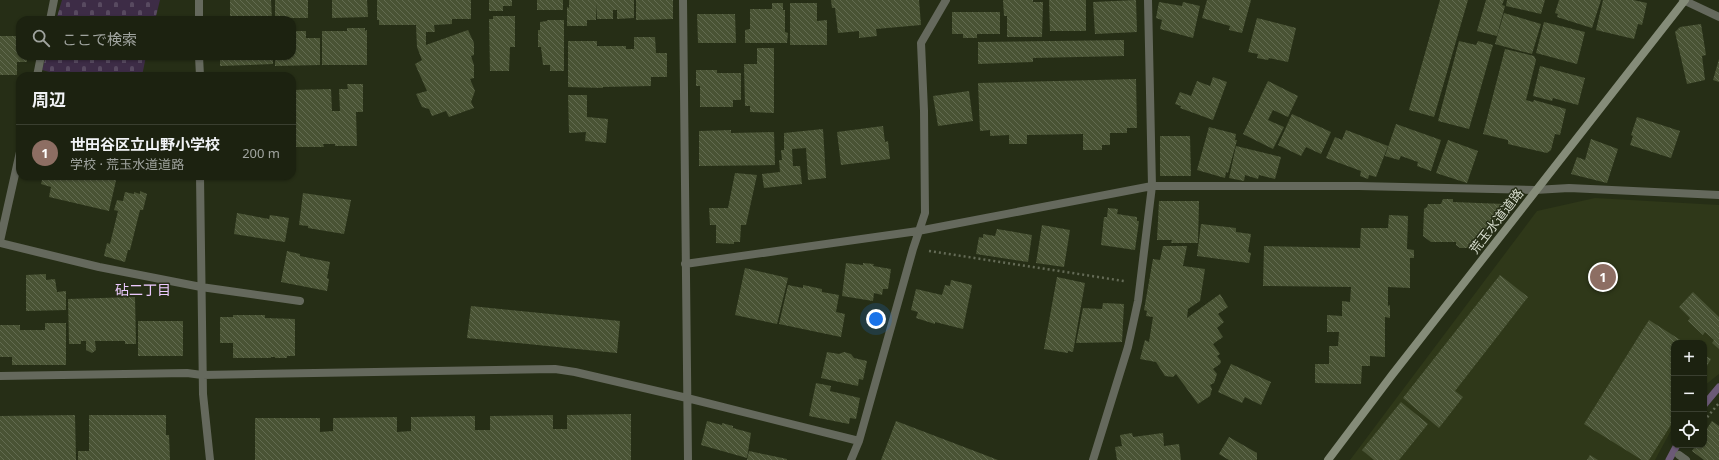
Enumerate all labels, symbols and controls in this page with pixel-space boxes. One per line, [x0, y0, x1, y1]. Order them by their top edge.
search box [16, 16, 296, 60]
icon: search [30, 27, 52, 49]
text: ここで検索 [62, 29, 137, 49]
text: 周辺 [32, 88, 66, 111]
text: 世田谷区立山野小学校 [70, 134, 220, 154]
text: 1 [41, 144, 49, 162]
text: 200 m [242, 144, 280, 162]
text: 学校 · 荒玉水道道路 [70, 155, 184, 173]
street label: 荒玉水道道路 [1465, 185, 1527, 257]
pin: 1 [1590, 262, 1616, 292]
district label: 砧二丁目 [115, 280, 171, 299]
your location [866, 309, 886, 329]
map controls [1671, 340, 1707, 448]
button: + [1671, 340, 1707, 376]
button: − [1671, 376, 1707, 412]
button: locate [1671, 412, 1707, 448]

